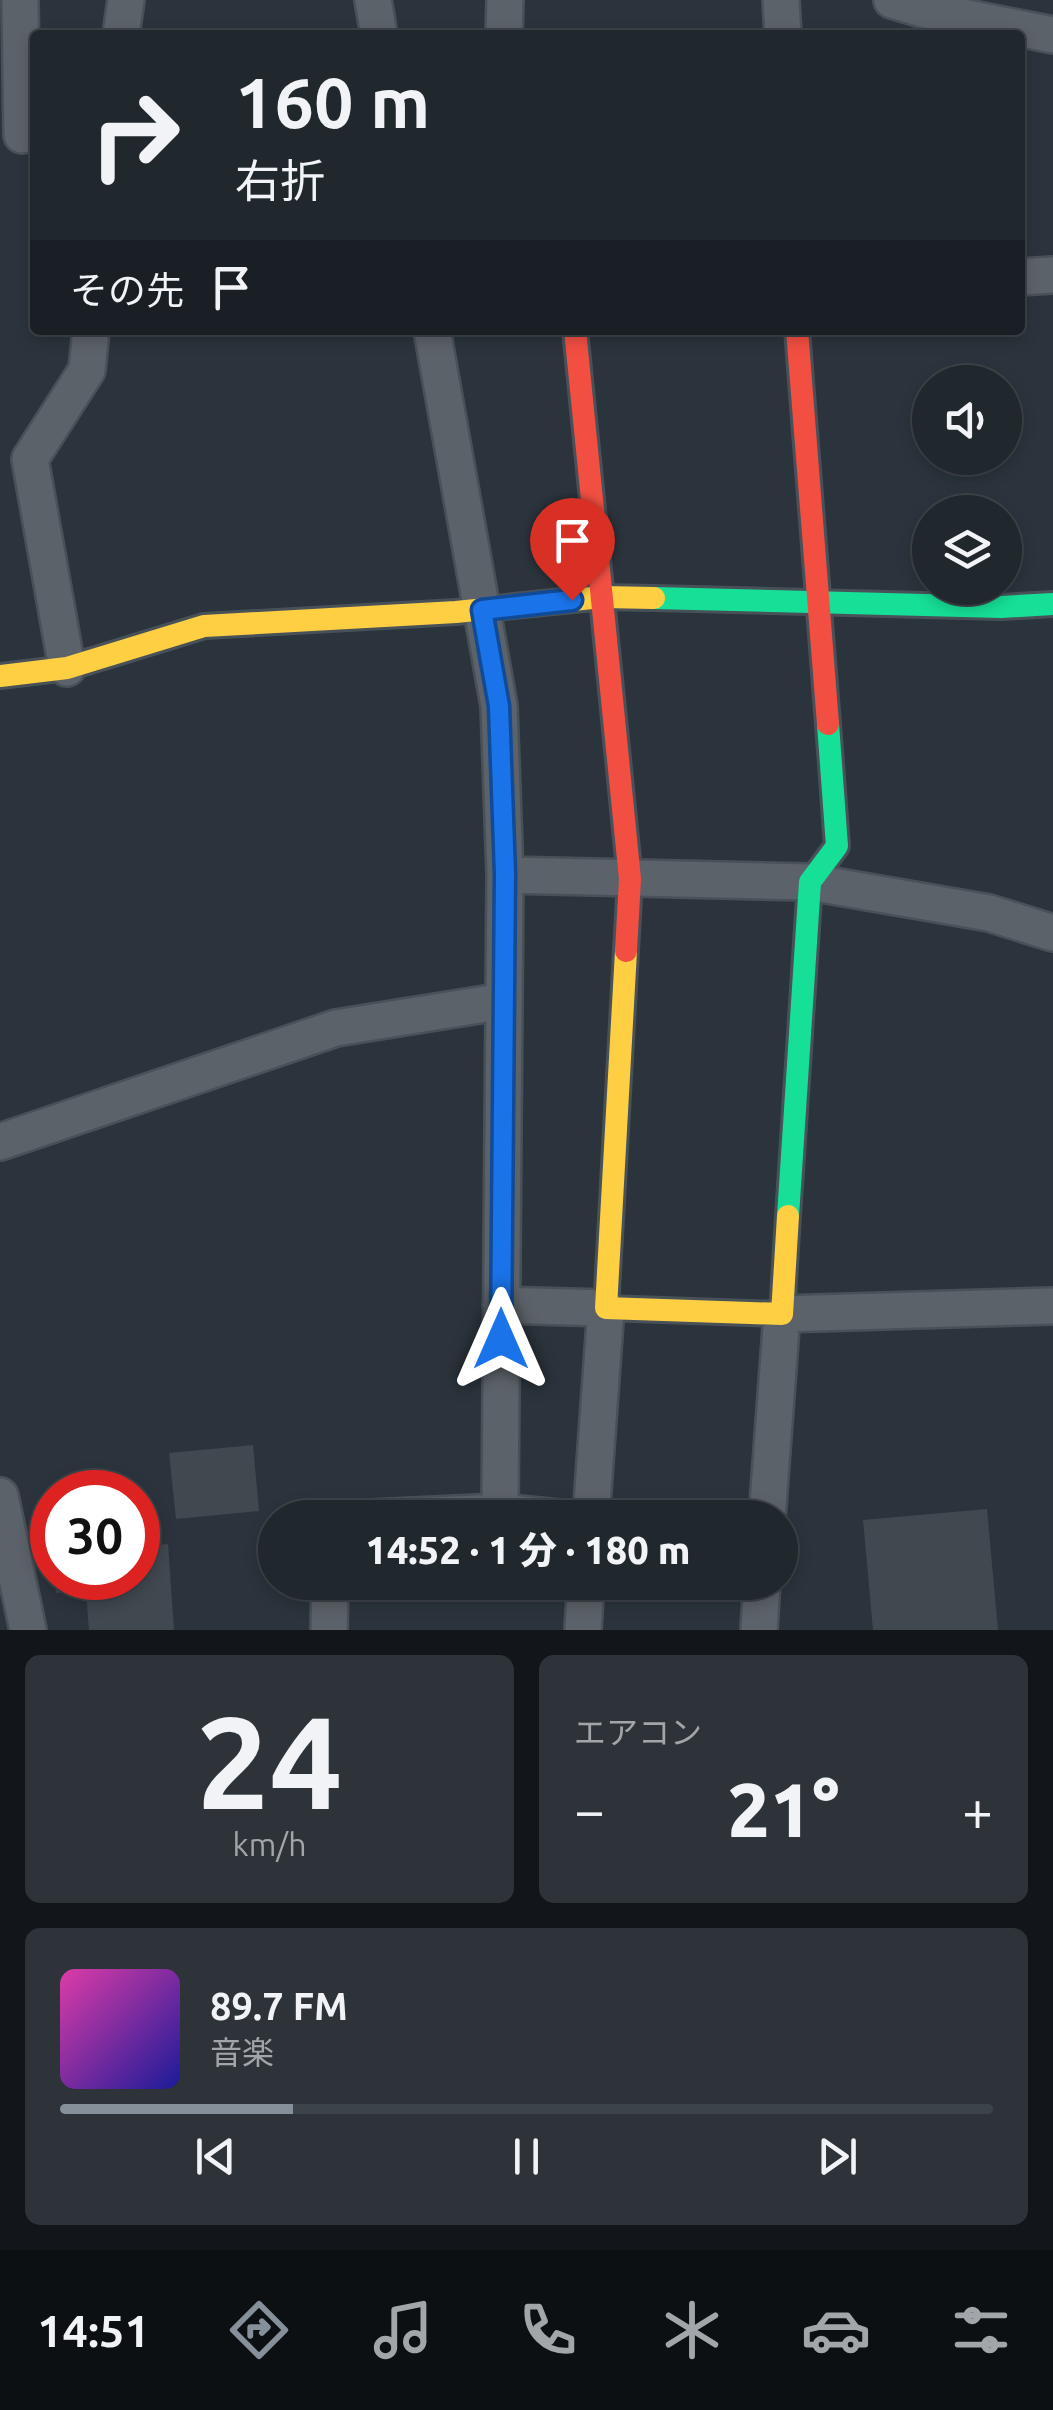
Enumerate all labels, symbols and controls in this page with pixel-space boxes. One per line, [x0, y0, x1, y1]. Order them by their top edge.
text: 160 m [235, 63, 430, 141]
icon: right [70, 70, 200, 200]
text: 右折 [235, 155, 325, 206]
icon: arrive [204, 260, 259, 315]
text: その先 [70, 269, 184, 311]
map controls [912, 365, 1022, 605]
button: sound [912, 365, 1022, 475]
button: layers [912, 495, 1022, 605]
pin [530, 498, 615, 601]
icon: arrive [545, 513, 600, 568]
position arrow [449, 1287, 553, 1391]
speed limit sign: 30 [30, 1470, 160, 1600]
text: 14:52 · 1 分 · 180 m [366, 1529, 690, 1571]
text: 24 [196, 1688, 343, 1834]
text: エアコン [574, 1714, 702, 1750]
text: 21° [728, 1767, 839, 1851]
text: − [574, 1779, 605, 1840]
text: + [962, 1779, 993, 1840]
text: km/h [233, 1826, 306, 1862]
text: 89.7 FM [210, 1985, 348, 2027]
text: 音楽 [210, 2034, 274, 2070]
icon: previous [188, 2129, 243, 2184]
icon: pause [499, 2129, 554, 2184]
icon: next [810, 2129, 865, 2184]
icon: directions [224, 2295, 294, 2365]
icon: music [368, 2295, 438, 2365]
icon: phone [513, 2295, 583, 2365]
icon: climate [657, 2295, 727, 2365]
icon: car [801, 2295, 871, 2365]
icon: filters [946, 2295, 1016, 2365]
text: 14:51 [37, 2305, 150, 2356]

